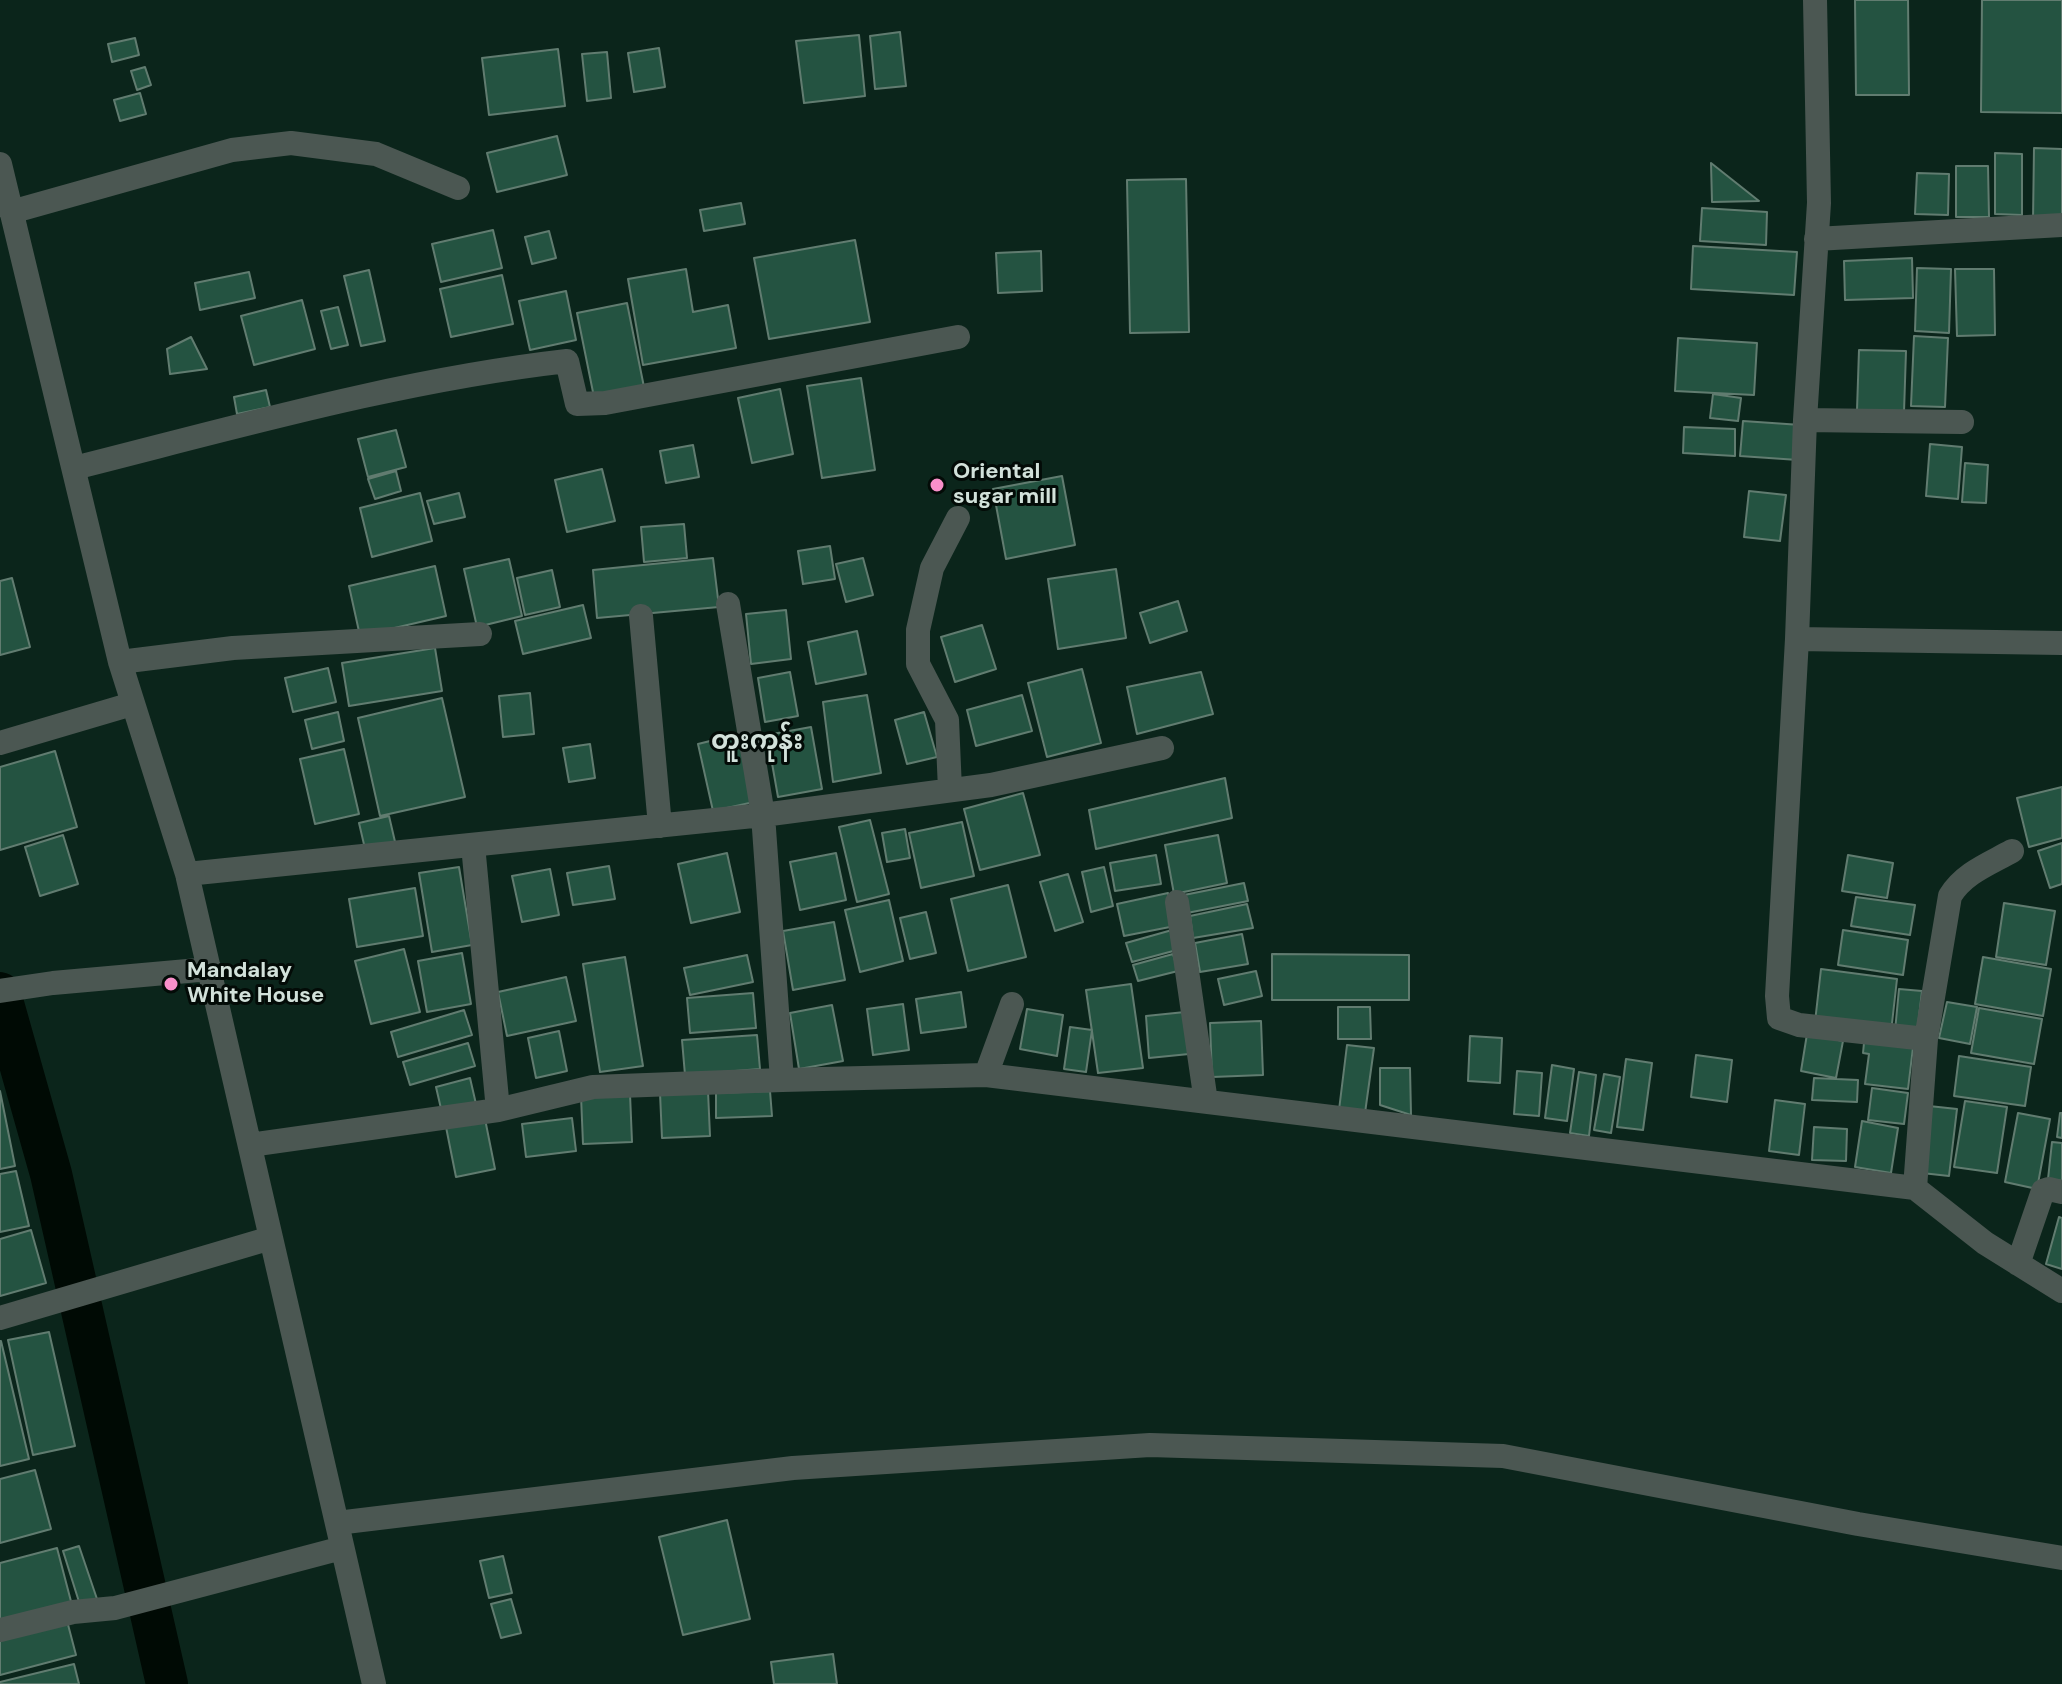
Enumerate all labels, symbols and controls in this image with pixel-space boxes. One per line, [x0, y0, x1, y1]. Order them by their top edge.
place label: Oriental sugar mill [953, 459, 1057, 510]
marker: Oriental sugar mill [928, 476, 946, 494]
district label: တူးကုန်း [711, 726, 803, 758]
place label: Mandalay White House [187, 958, 324, 1010]
marker: Mandalay White House [162, 975, 180, 993]

